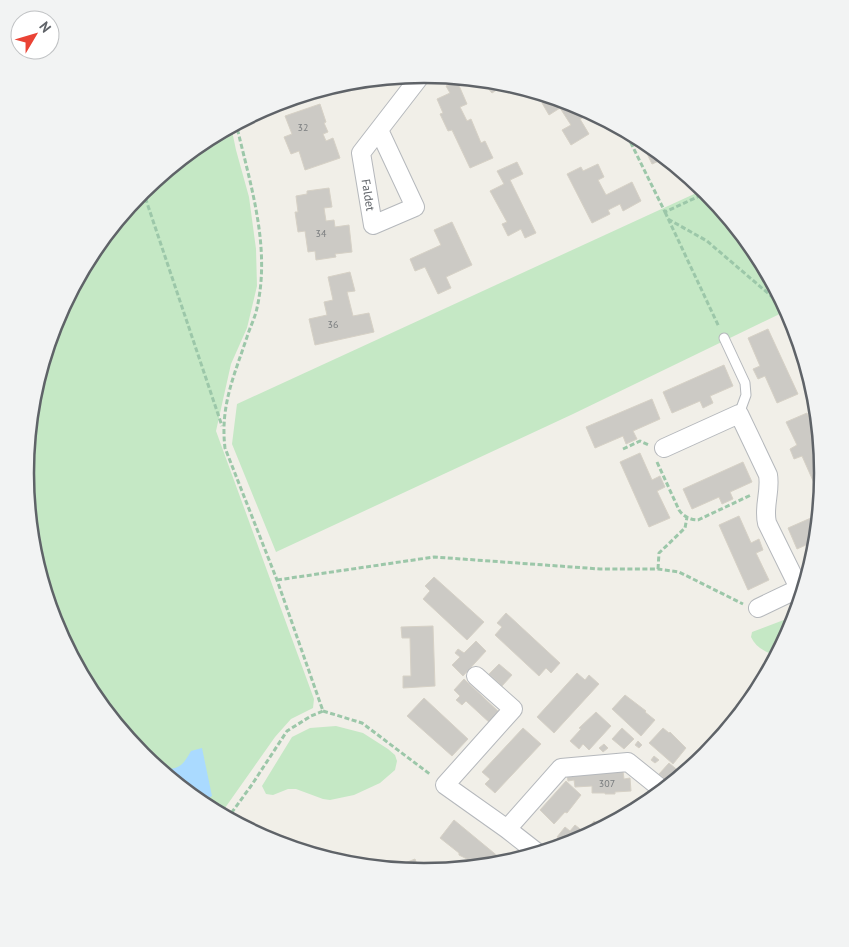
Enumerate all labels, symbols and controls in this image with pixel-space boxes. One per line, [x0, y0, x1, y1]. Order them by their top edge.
north arrow [10, 10, 60, 60]
text: N [35, 18, 55, 36]
house number: 32 [298, 121, 308, 134]
street label: Faldet [359, 178, 378, 212]
house number: 34 [316, 227, 327, 240]
house number: 36 [328, 318, 338, 331]
house number: 307 [599, 777, 615, 790]

